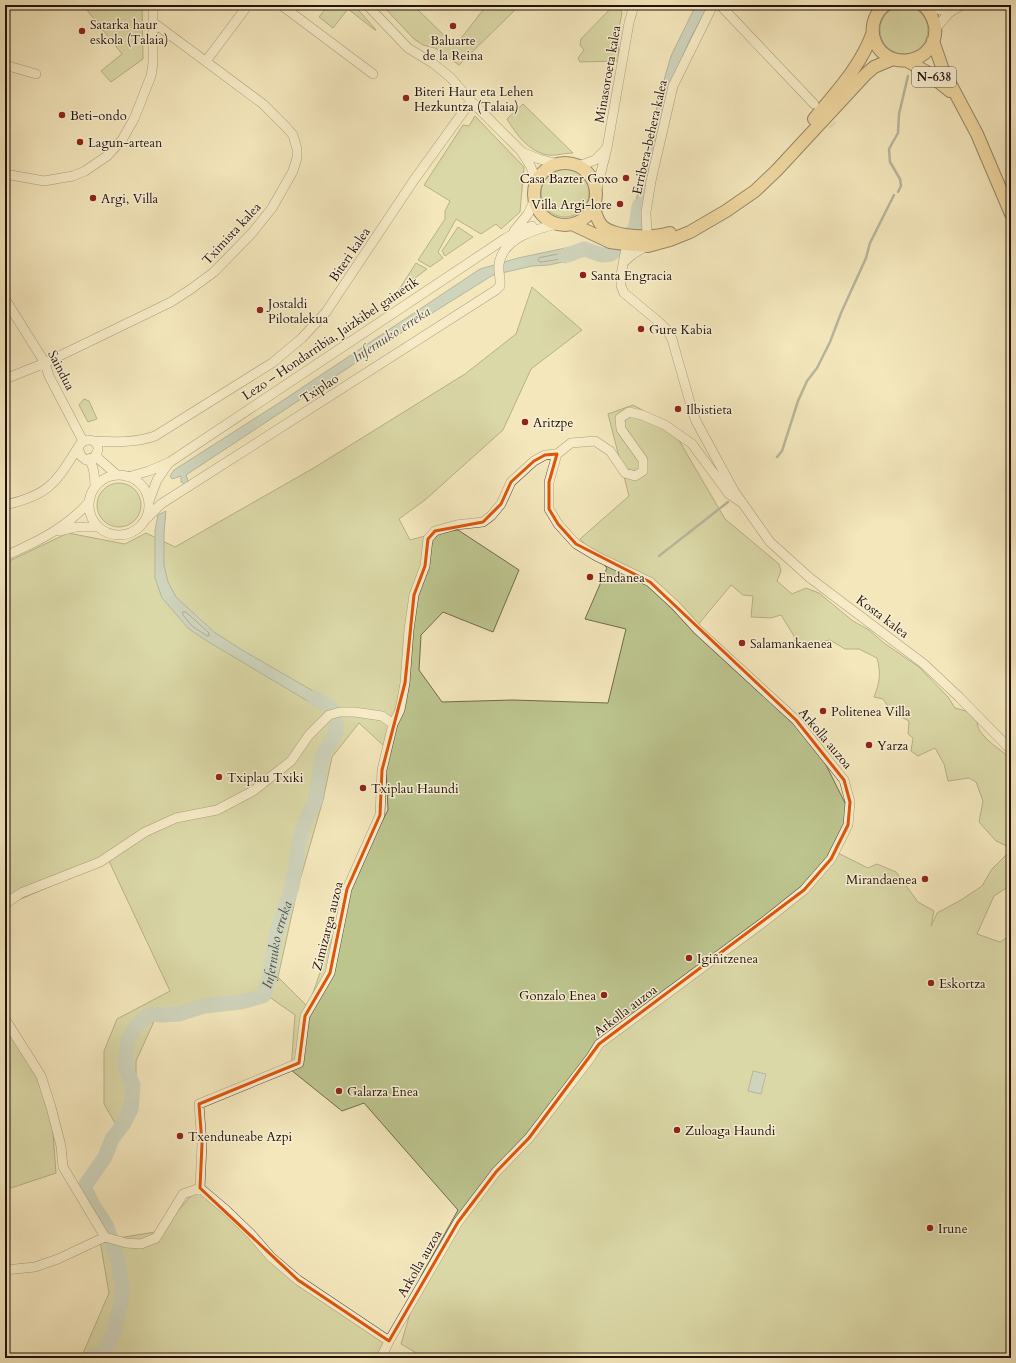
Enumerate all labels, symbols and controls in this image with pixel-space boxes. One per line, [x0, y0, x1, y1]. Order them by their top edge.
place label: Satarka haur eskola (Talaia) [90, 16, 168, 49]
marker: Baluarte de la Reina [448, 21, 458, 31]
street label: Minasoroeta kalea [591, 24, 625, 124]
marker: Satarka haur eskola (Talaia) [77, 26, 87, 36]
place label: Baluarte de la Reina [423, 32, 484, 65]
road number: N-638 [912, 67, 956, 87]
street label: Erribera-behera kalea [628, 78, 672, 196]
place label: Biteri Haur eta Lehen Hezkuntza (Talaia) [414, 83, 534, 116]
marker: Biteri Haur eta Lehen Hezkuntza (Talaia) [401, 93, 411, 103]
place label: Beti-ondo [70, 107, 127, 125]
marker: Beti-ondo [57, 110, 67, 120]
place label: Lagun-artean [88, 134, 163, 152]
marker: Lagun-artean [75, 137, 85, 147]
place label: Casa Bazter Goxo [520, 170, 618, 188]
marker: Casa Bazter Goxo [621, 173, 631, 183]
place label: Argi, Villa [101, 190, 159, 208]
marker: Argi, Villa [88, 193, 98, 203]
place label: Villa Argi-lore [531, 196, 612, 214]
street label: Tximista kalea [198, 198, 266, 269]
marker: Villa Argi-lore [615, 199, 625, 209]
street label: Biteri kalea [325, 224, 375, 285]
place label: Santa Engracia [591, 267, 672, 285]
marker: Santa Engracia [578, 270, 588, 280]
street label: Lezo – Hondarribia, Jaizkibel gainetik [239, 273, 422, 405]
place label: Jostaldi Pilotalekua [266, 295, 329, 328]
water label: Infernuko erreka [349, 302, 434, 367]
marker: Jostaldi Pilotalekua [255, 305, 265, 315]
place label: Gure Kabia [649, 321, 712, 339]
marker: Gure Kabia [636, 324, 646, 334]
street label: Saindua [43, 347, 79, 394]
street label: Txiplao [297, 370, 342, 408]
place label: Ilbistieta [686, 401, 732, 419]
marker: Ilbistieta [673, 404, 683, 414]
place label: Aritzpe [533, 414, 573, 432]
marker: Aritzpe [520, 417, 530, 427]
place label: Endanea [598, 569, 645, 587]
marker: Endanea [585, 572, 595, 582]
street label: Kosta kalea [852, 591, 913, 643]
place label: Salamankaenea [750, 635, 833, 653]
marker: Salamankaenea [737, 638, 747, 648]
place label: Politenea Villa [831, 703, 911, 721]
street label: Arkolla auzoa [794, 704, 856, 773]
marker: Politenea Villa [818, 706, 828, 716]
place label: Yarza [877, 737, 909, 755]
marker: Yarza [864, 740, 874, 750]
place label: Txiplau Txiki [227, 769, 304, 787]
marker: Txiplau Txiki [214, 772, 224, 782]
place label: Txiplau Haundi [371, 780, 459, 798]
marker: Txiplau Haundi [358, 783, 368, 793]
place label: Mirandaenea [846, 871, 917, 889]
marker: Mirandaenea [920, 874, 930, 884]
street label: Zimizarga auzoa [308, 879, 348, 973]
water label: Infernuko erreka [257, 899, 297, 991]
place label: Igiñitzenea [697, 950, 759, 968]
marker: Igiñitzenea [684, 953, 694, 963]
place label: Eskortza [939, 975, 986, 993]
marker: Eskortza [926, 978, 936, 988]
street label: Arkolla auzoa [590, 981, 661, 1041]
place label: Gonzalo Enea [519, 987, 596, 1005]
marker: Gonzalo Enea [599, 990, 609, 1000]
place label: Galarza Enea [347, 1083, 419, 1101]
marker: Galarza Enea [334, 1086, 344, 1096]
place label: Zuloaga Haundi [685, 1122, 776, 1140]
marker: Zuloaga Haundi [672, 1125, 682, 1135]
place label: Txenduneabe Azpi [188, 1128, 293, 1146]
marker: Txenduneabe Azpi [175, 1131, 185, 1141]
place label: Irune [938, 1220, 968, 1238]
marker: Irune [925, 1223, 935, 1233]
street label: Arkolla auzoa [393, 1226, 447, 1300]

